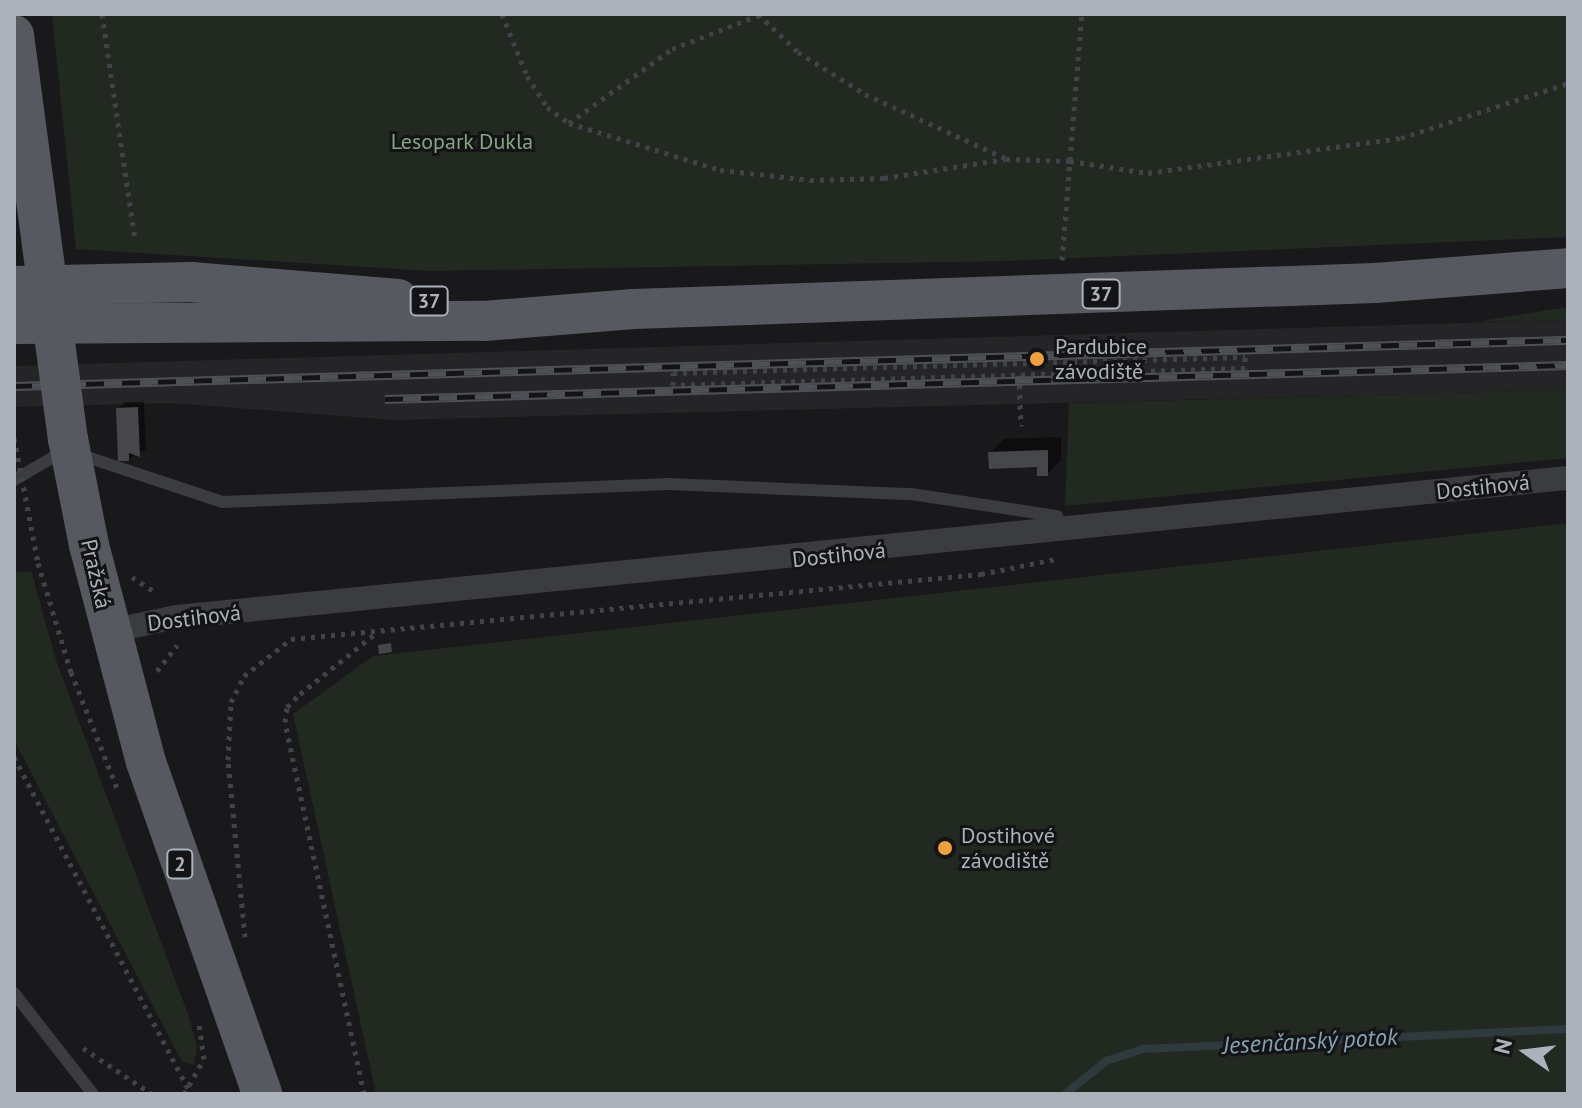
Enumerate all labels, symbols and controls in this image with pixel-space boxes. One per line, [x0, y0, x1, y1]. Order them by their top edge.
park label: Lesopark Dukla [390, 129, 534, 155]
road number: 37 [1081, 278, 1121, 310]
road number: 37 [409, 285, 449, 317]
place label: Pardubice závodiště [1055, 333, 1147, 384]
marker: Pardubice závodiště [1026, 348, 1048, 370]
street label: Dostihová [1435, 469, 1531, 505]
street label: Pražská [75, 537, 117, 611]
street label: Dostihová [791, 537, 887, 573]
street label: Dostihová [146, 599, 242, 637]
place label: Dostihové závodiště [961, 822, 1055, 874]
marker: Dostihové závodiště [936, 839, 954, 857]
road number: 2 [166, 848, 194, 880]
north arrow [1486, 1012, 1566, 1092]
water label: Jesenčanský potok [1221, 1022, 1399, 1060]
text: N [1487, 1036, 1518, 1057]

